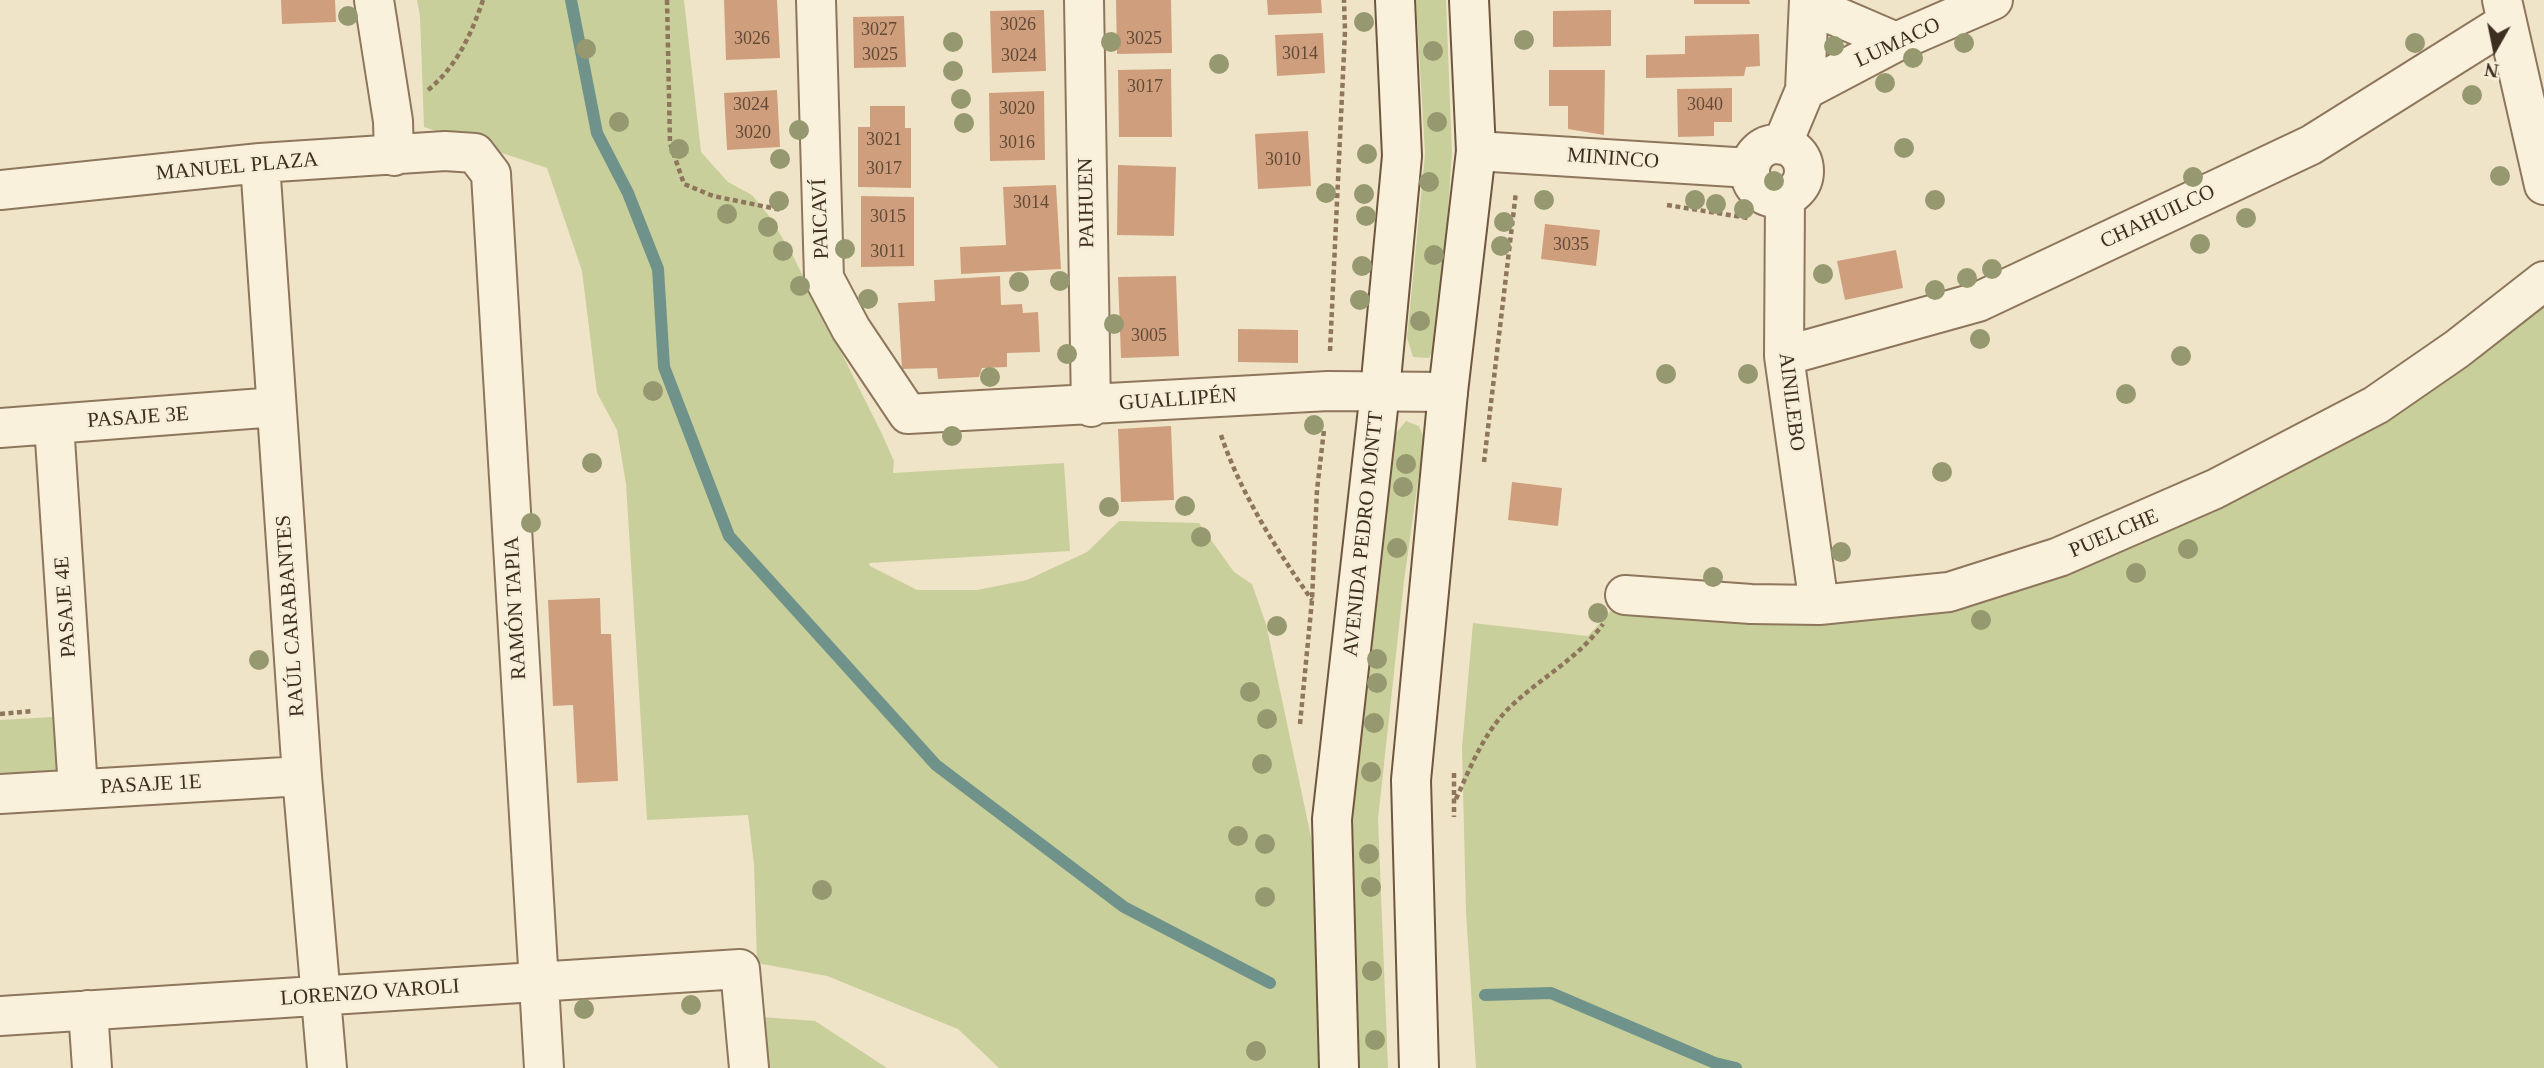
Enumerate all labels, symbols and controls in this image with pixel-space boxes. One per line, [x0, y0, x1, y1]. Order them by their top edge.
street label: LUMACO [1851, 12, 1945, 74]
house number: 3026 [1000, 14, 1036, 36]
north arrow [2460, 14, 2530, 84]
house number: 3027 [861, 19, 897, 41]
house number: 3026 [734, 28, 770, 50]
house number: 3025 [1126, 28, 1162, 50]
house number: 3014 [1282, 43, 1318, 65]
house number: 3025 [862, 44, 898, 66]
house number: 3024 [1001, 45, 1037, 67]
text: N [2483, 59, 2500, 82]
house number: 3017 [1127, 76, 1163, 98]
house number: 3024 [733, 94, 769, 116]
house number: 3040 [1687, 94, 1723, 116]
house number: 3020 [999, 98, 1035, 120]
house number: 3020 [735, 122, 771, 144]
house number: 3021 [866, 129, 902, 151]
house number: 3016 [999, 132, 1035, 154]
street label: MININCO [1566, 143, 1660, 175]
street label: MANUEL PLAZA [155, 147, 319, 187]
house number: 3010 [1265, 149, 1301, 171]
house number: 3017 [866, 158, 902, 180]
street label: PAIHUEN [1074, 158, 1100, 248]
street label: PAICAVÍ [807, 178, 835, 260]
street label: CHAHUILCO [2097, 179, 2219, 255]
house number: 3014 [1013, 192, 1049, 214]
house number: 3015 [870, 206, 906, 228]
house number: 3035 [1553, 234, 1589, 256]
house number: 3011 [870, 241, 906, 263]
house number: 3005 [1131, 325, 1167, 347]
street label: AINILEBO [1772, 351, 1810, 453]
street label: GUALLIPÉN [1118, 383, 1238, 417]
street label: PASAJE 3E [87, 402, 189, 434]
street label: AVENIDA PEDRO MONTT [1339, 410, 1389, 658]
street label: PUELCHE [2066, 504, 2162, 564]
street label: RAÚL CARABANTES [271, 514, 311, 718]
street label: RAMÓN TAPIA [500, 536, 532, 680]
street label: PASAJE 4E [50, 556, 82, 658]
street label: PASAJE 1E [100, 770, 202, 800]
street label: LORENZO VAROLI [279, 974, 461, 1012]

